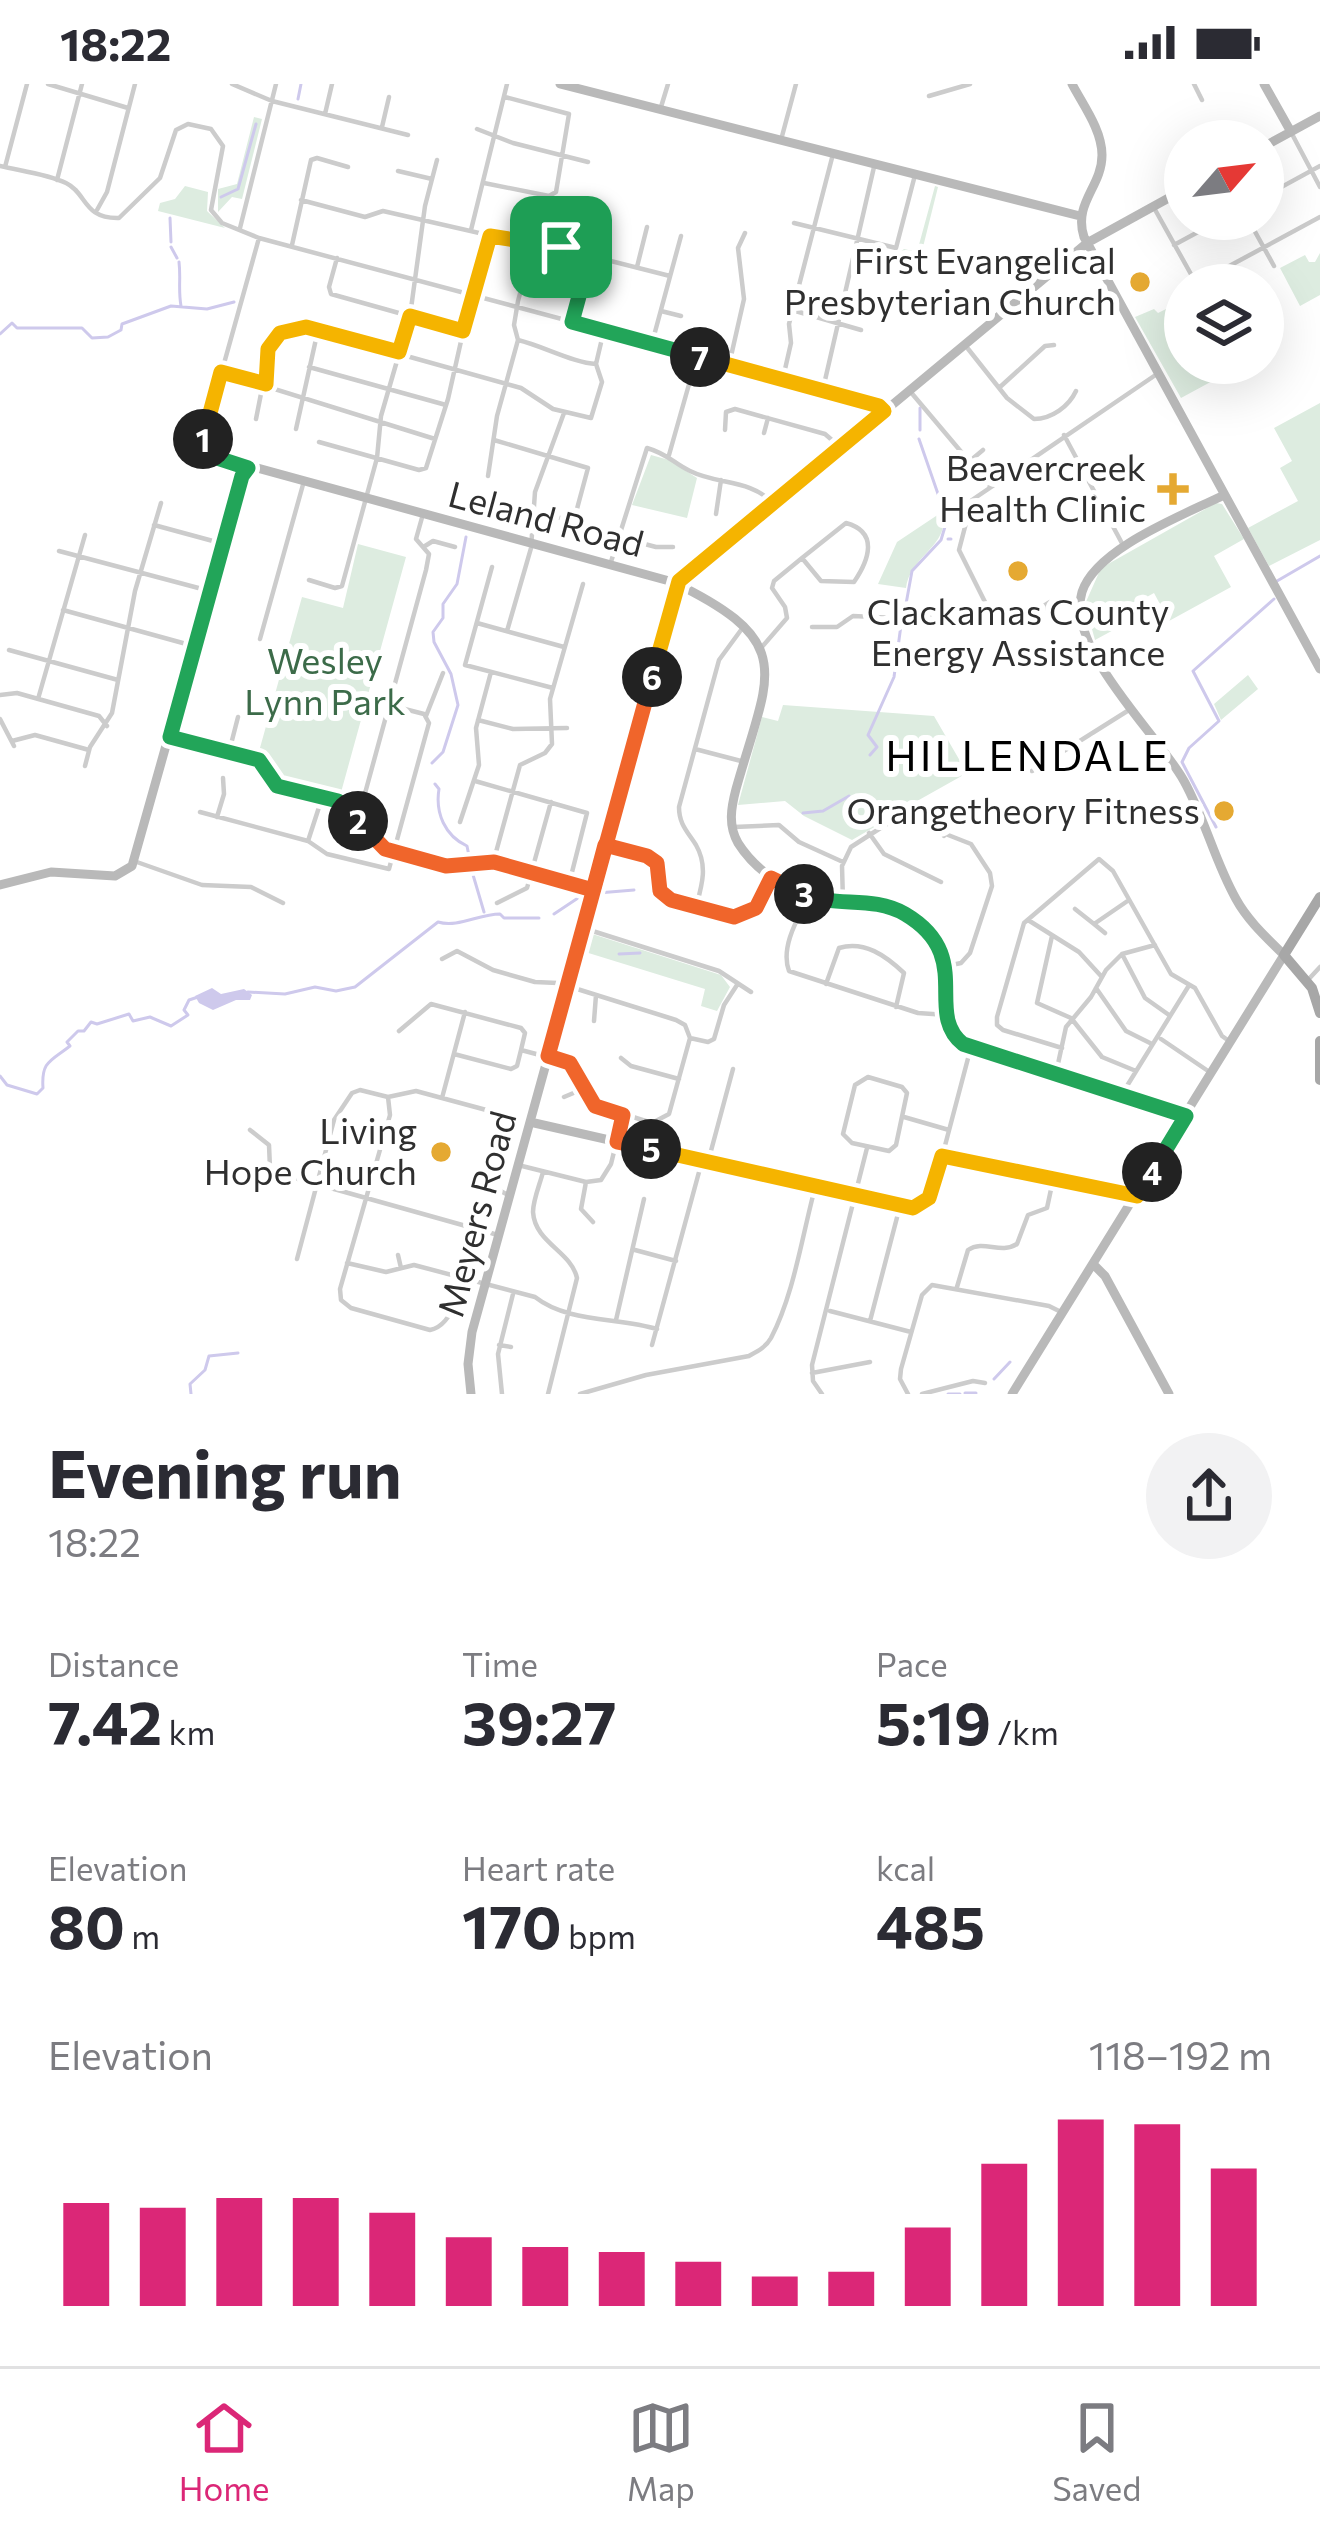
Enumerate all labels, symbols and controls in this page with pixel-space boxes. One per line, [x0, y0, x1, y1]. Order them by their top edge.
text: 18:22 [60, 15, 171, 70]
north arrow [1164, 120, 1284, 240]
map controls [1164, 120, 1284, 384]
pin [510, 196, 612, 298]
icon: arrive [528, 214, 594, 280]
place label: First Evangelical Presbyterian Church [784, 237, 1116, 322]
button: layers [1164, 264, 1284, 384]
marker: First Evangelical Presbyterian Church [1127, 269, 1153, 295]
pin: 7 [670, 327, 730, 387]
text: 7 [691, 336, 709, 377]
pin: 1 [173, 409, 233, 469]
text: 1 [196, 418, 210, 459]
place label: Beavercreek Health Clinic [939, 444, 1146, 529]
street label: Leland Road [444, 470, 649, 564]
marker: Beavercreek Health Clinic [1157, 473, 1189, 505]
marker: Clackamas County Energy Assistance [1005, 558, 1031, 584]
place label: Clackamas County Energy Assistance [867, 588, 1169, 673]
park label: Wesley Lynn Park [244, 637, 406, 722]
pin: 6 [622, 647, 682, 707]
text: 6 [642, 656, 662, 697]
district label: HILLENDALE [885, 728, 1171, 780]
place label: Orangetheory Fitness [846, 787, 1200, 831]
pin: 2 [328, 791, 388, 851]
marker: Orangetheory Fitness [1211, 798, 1237, 824]
text: 2 [349, 800, 367, 841]
pin: 3 [774, 864, 834, 924]
text: 3 [794, 873, 814, 914]
street label: Meyers Road [427, 1106, 524, 1321]
place label: Living Hope Church [204, 1107, 417, 1192]
pin: 5 [621, 1119, 681, 1179]
text: 5 [641, 1128, 661, 1169]
marker: Living Hope Church [428, 1139, 454, 1165]
pin: 4 [1122, 1142, 1182, 1202]
text: 4 [1142, 1151, 1162, 1192]
text: Evening run [48, 1431, 402, 1512]
button: share [1146, 1433, 1272, 1559]
text: 18:22 [48, 1517, 141, 1565]
text: Distance [48, 1643, 179, 1684]
text: Time [462, 1643, 538, 1684]
text: Pace [876, 1643, 948, 1684]
text: 7.42 [48, 1684, 162, 1757]
text: 39:27 [462, 1684, 617, 1757]
text: 5:19 [876, 1684, 991, 1757]
text: km [162, 1711, 215, 1752]
text: /km [991, 1711, 1059, 1752]
text: Elevation [48, 1847, 187, 1888]
text: Heart rate [462, 1847, 615, 1888]
text: kcal [876, 1847, 935, 1888]
text: 80 [48, 1888, 125, 1961]
text: 170 [462, 1888, 562, 1961]
text: 485 [876, 1888, 985, 1961]
text: m [125, 1915, 160, 1956]
text: bpm [562, 1915, 636, 1956]
text: Elevation [48, 2030, 213, 2078]
text: 118–192 m [1089, 2030, 1272, 2078]
tab: Home [179, 2395, 269, 2508]
tab: Map [627, 2395, 695, 2508]
tab: Saved [1052, 2395, 1141, 2508]

